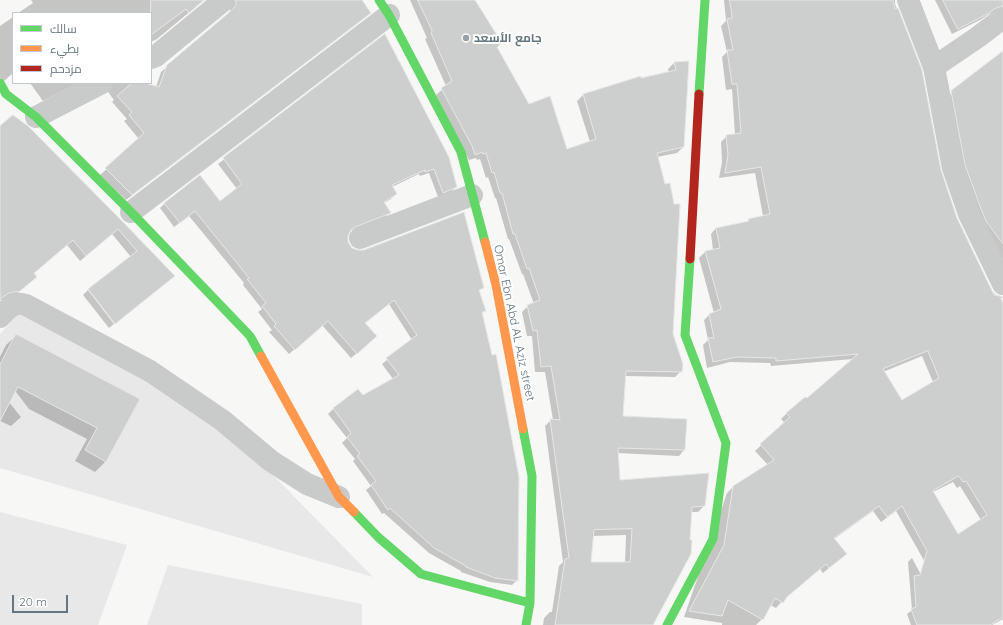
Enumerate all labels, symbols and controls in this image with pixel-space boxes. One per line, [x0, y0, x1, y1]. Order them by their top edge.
legend [12, 12, 152, 84]
text: سالك [50, 21, 77, 36]
place label: جامع الأسعد [474, 31, 542, 45]
marker: جامع الأسعد [461, 33, 471, 43]
text: بطيء [50, 41, 79, 56]
text: مزدحم [50, 61, 82, 76]
street label: Omar Ebn Abd AL Aziz street [490, 244, 538, 402]
scale bar [14, 587, 70, 613]
text: 20 m [19, 594, 47, 609]

